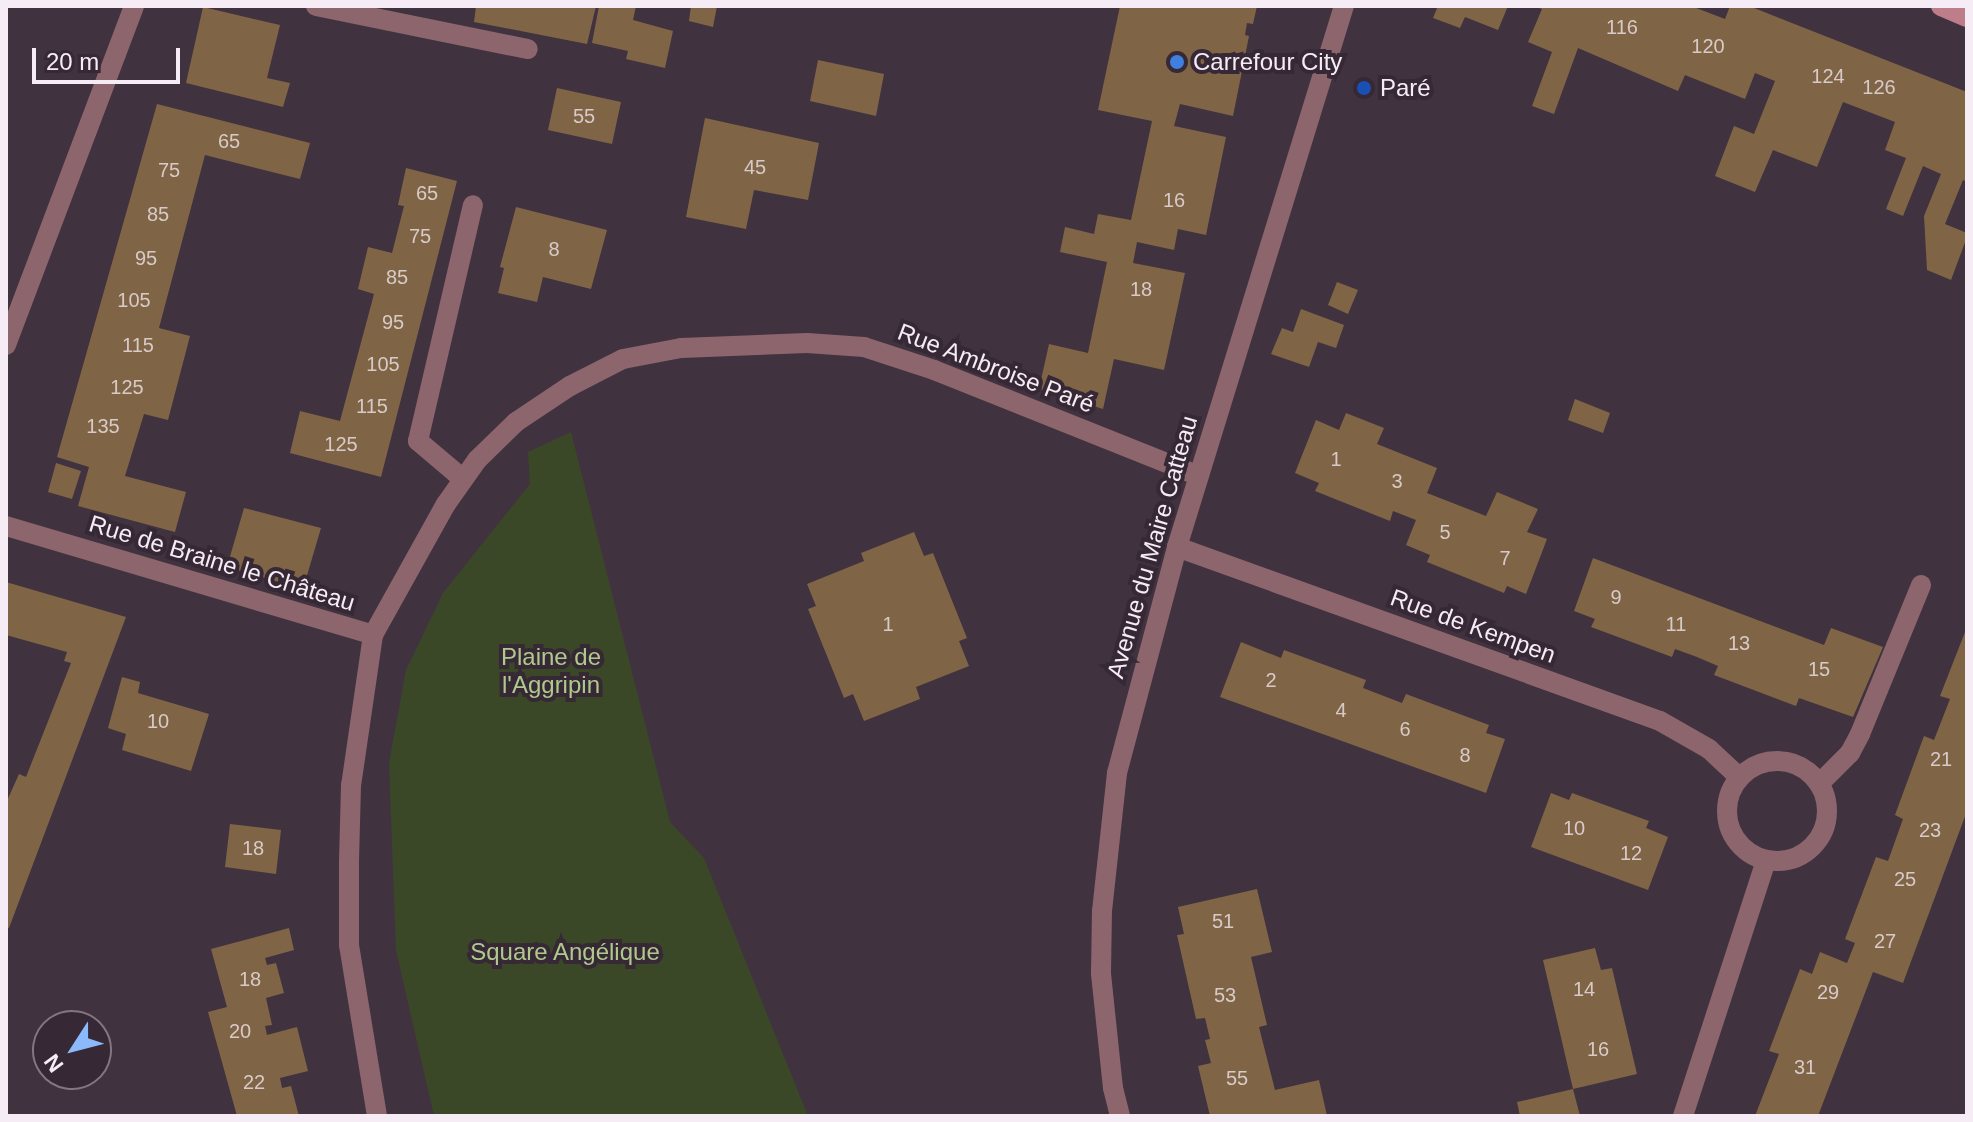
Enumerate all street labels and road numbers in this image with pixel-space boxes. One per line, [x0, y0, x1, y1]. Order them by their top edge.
street label: Rue Ambroise Paré [893, 317, 1099, 419]
street label: Avenue du Maire Catteau [1101, 412, 1203, 682]
street label: Rue de Braine le Château [86, 509, 358, 617]
street label: Rue de Kempen [1387, 583, 1559, 669]

